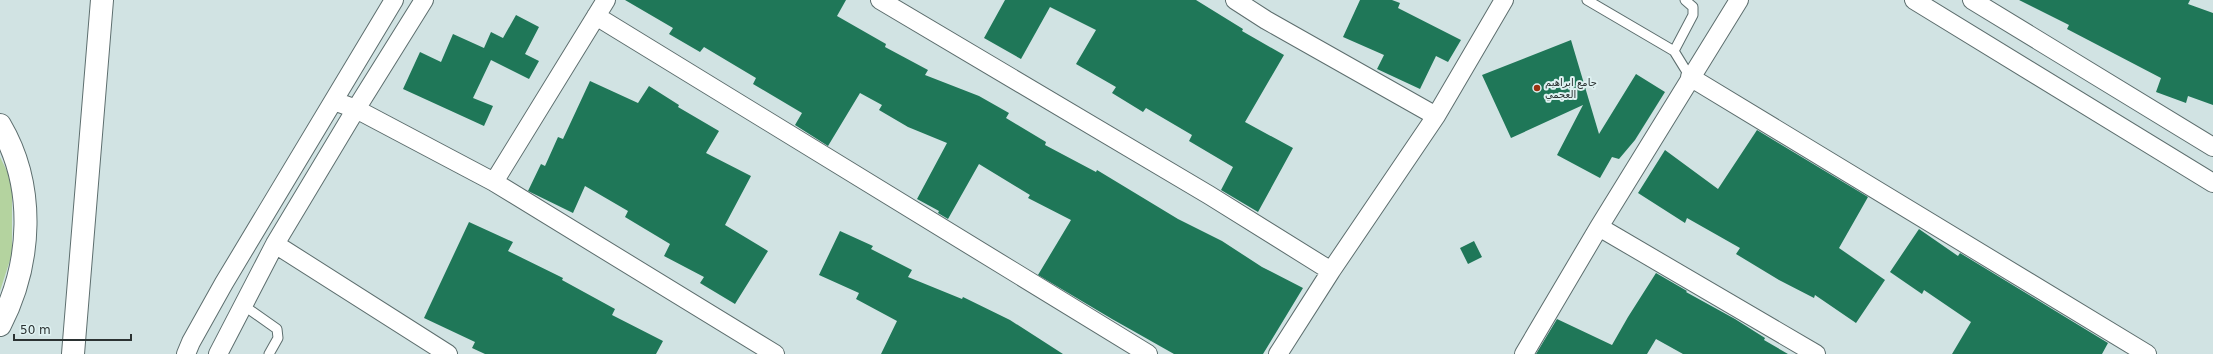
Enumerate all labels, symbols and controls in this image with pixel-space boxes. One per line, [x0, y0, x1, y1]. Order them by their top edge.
place label: جامع ابراهيم العجمي [1545, 77, 1597, 101]
marker: جامع ابراهيم العجمي [1532, 83, 1542, 93]
scale bar [14, 316, 131, 342]
text: 50 m [20, 323, 51, 337]

